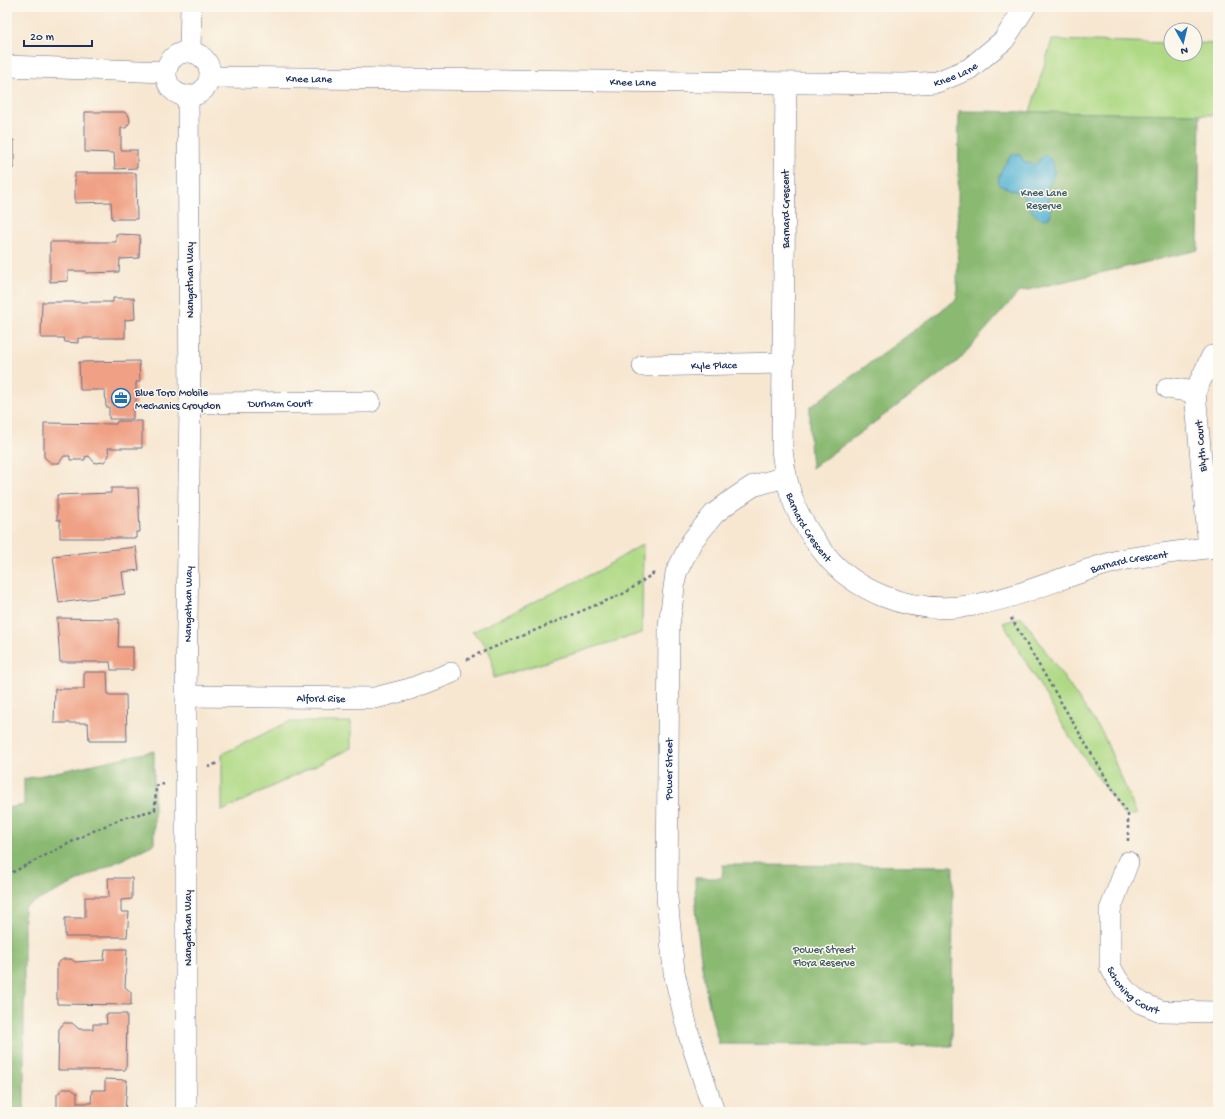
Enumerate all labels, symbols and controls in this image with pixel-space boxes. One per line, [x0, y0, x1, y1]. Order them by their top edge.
scale bar [24, 22, 92, 48]
north arrow [1163, 22, 1203, 62]
text: 20 m [30, 31, 55, 45]
text: N [1180, 43, 1189, 56]
street label: Knee Lane [933, 60, 981, 90]
street label: Knee Lane [286, 74, 333, 86]
street label: Knee Lane [610, 77, 657, 89]
street label: Barnard Crescent [781, 168, 793, 249]
park label: Knee Lane Reserve [1021, 188, 1067, 213]
street label: Nangathan Way [185, 241, 197, 318]
street label: Kyle Place [691, 360, 738, 373]
office icon: Blue Toro Mobile Mechanics Croydon [110, 387, 132, 409]
place label: Blue Toro Mobile Mechanics Croydon [134, 388, 221, 413]
street label: Durham Court [247, 398, 314, 411]
street label: Blyth Court [1194, 418, 1210, 473]
street label: Barnard Crescent [782, 491, 834, 566]
street label: Barnard Crescent [1088, 549, 1170, 577]
street label: Nangathan Way [183, 565, 196, 642]
street label: Alford Rise [296, 692, 346, 706]
street label: Power Street [664, 737, 676, 801]
street label: Nangathan Way [183, 889, 195, 966]
park label: Power Street Flora Reserve [792, 945, 856, 970]
street label: Schoning Court [1103, 965, 1162, 1018]

